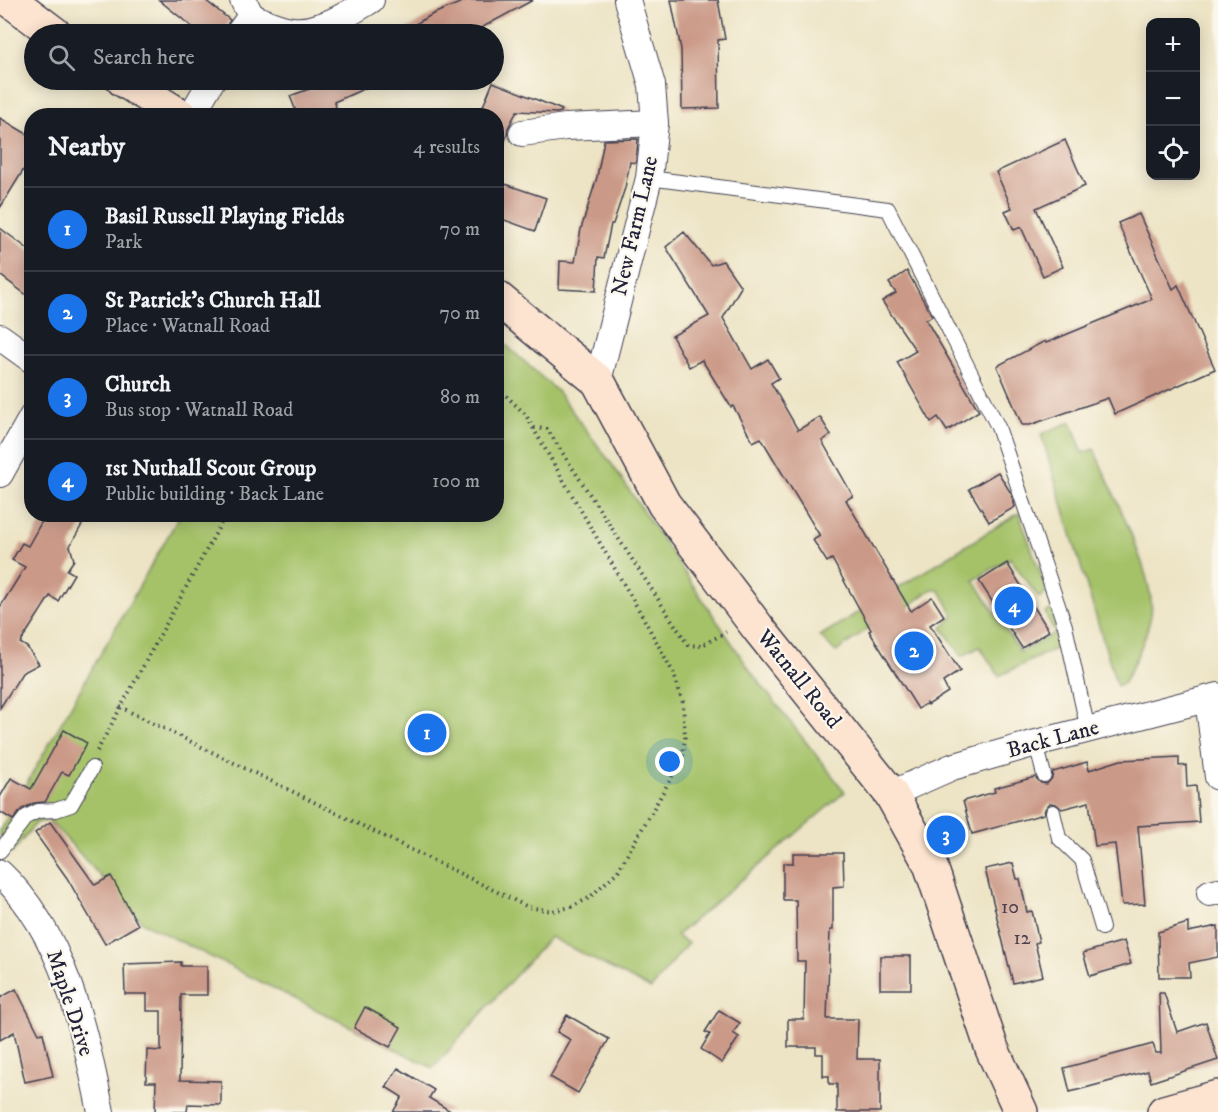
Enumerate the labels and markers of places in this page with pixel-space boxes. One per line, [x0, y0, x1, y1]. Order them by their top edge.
pin: 4 [994, 584, 1034, 628]
pin: 2 [894, 628, 934, 674]
pin: 1 [408, 710, 446, 756]
pin: 3 [926, 812, 966, 858]

